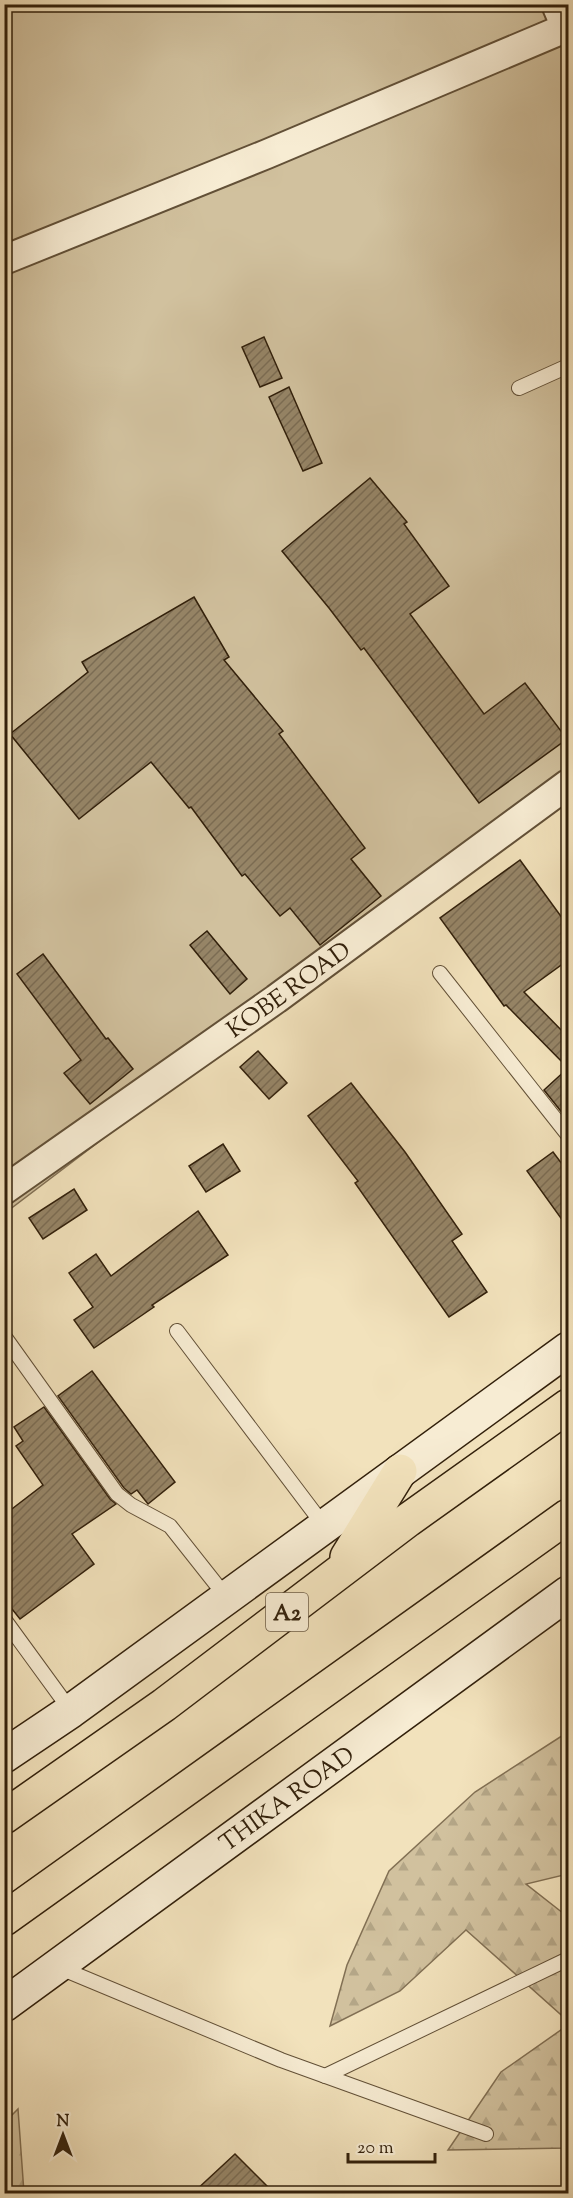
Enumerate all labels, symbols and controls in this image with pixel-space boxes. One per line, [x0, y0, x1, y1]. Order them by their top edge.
street label: KOBE ROAD [220, 934, 359, 1047]
road number: A2 [266, 1593, 308, 1631]
street label: THIKA ROAD [213, 1739, 362, 1861]
north arrow [33, 2105, 93, 2165]
text: N [57, 2111, 70, 2134]
scale bar [348, 2126, 435, 2164]
text: 20 m [357, 2136, 394, 2162]

